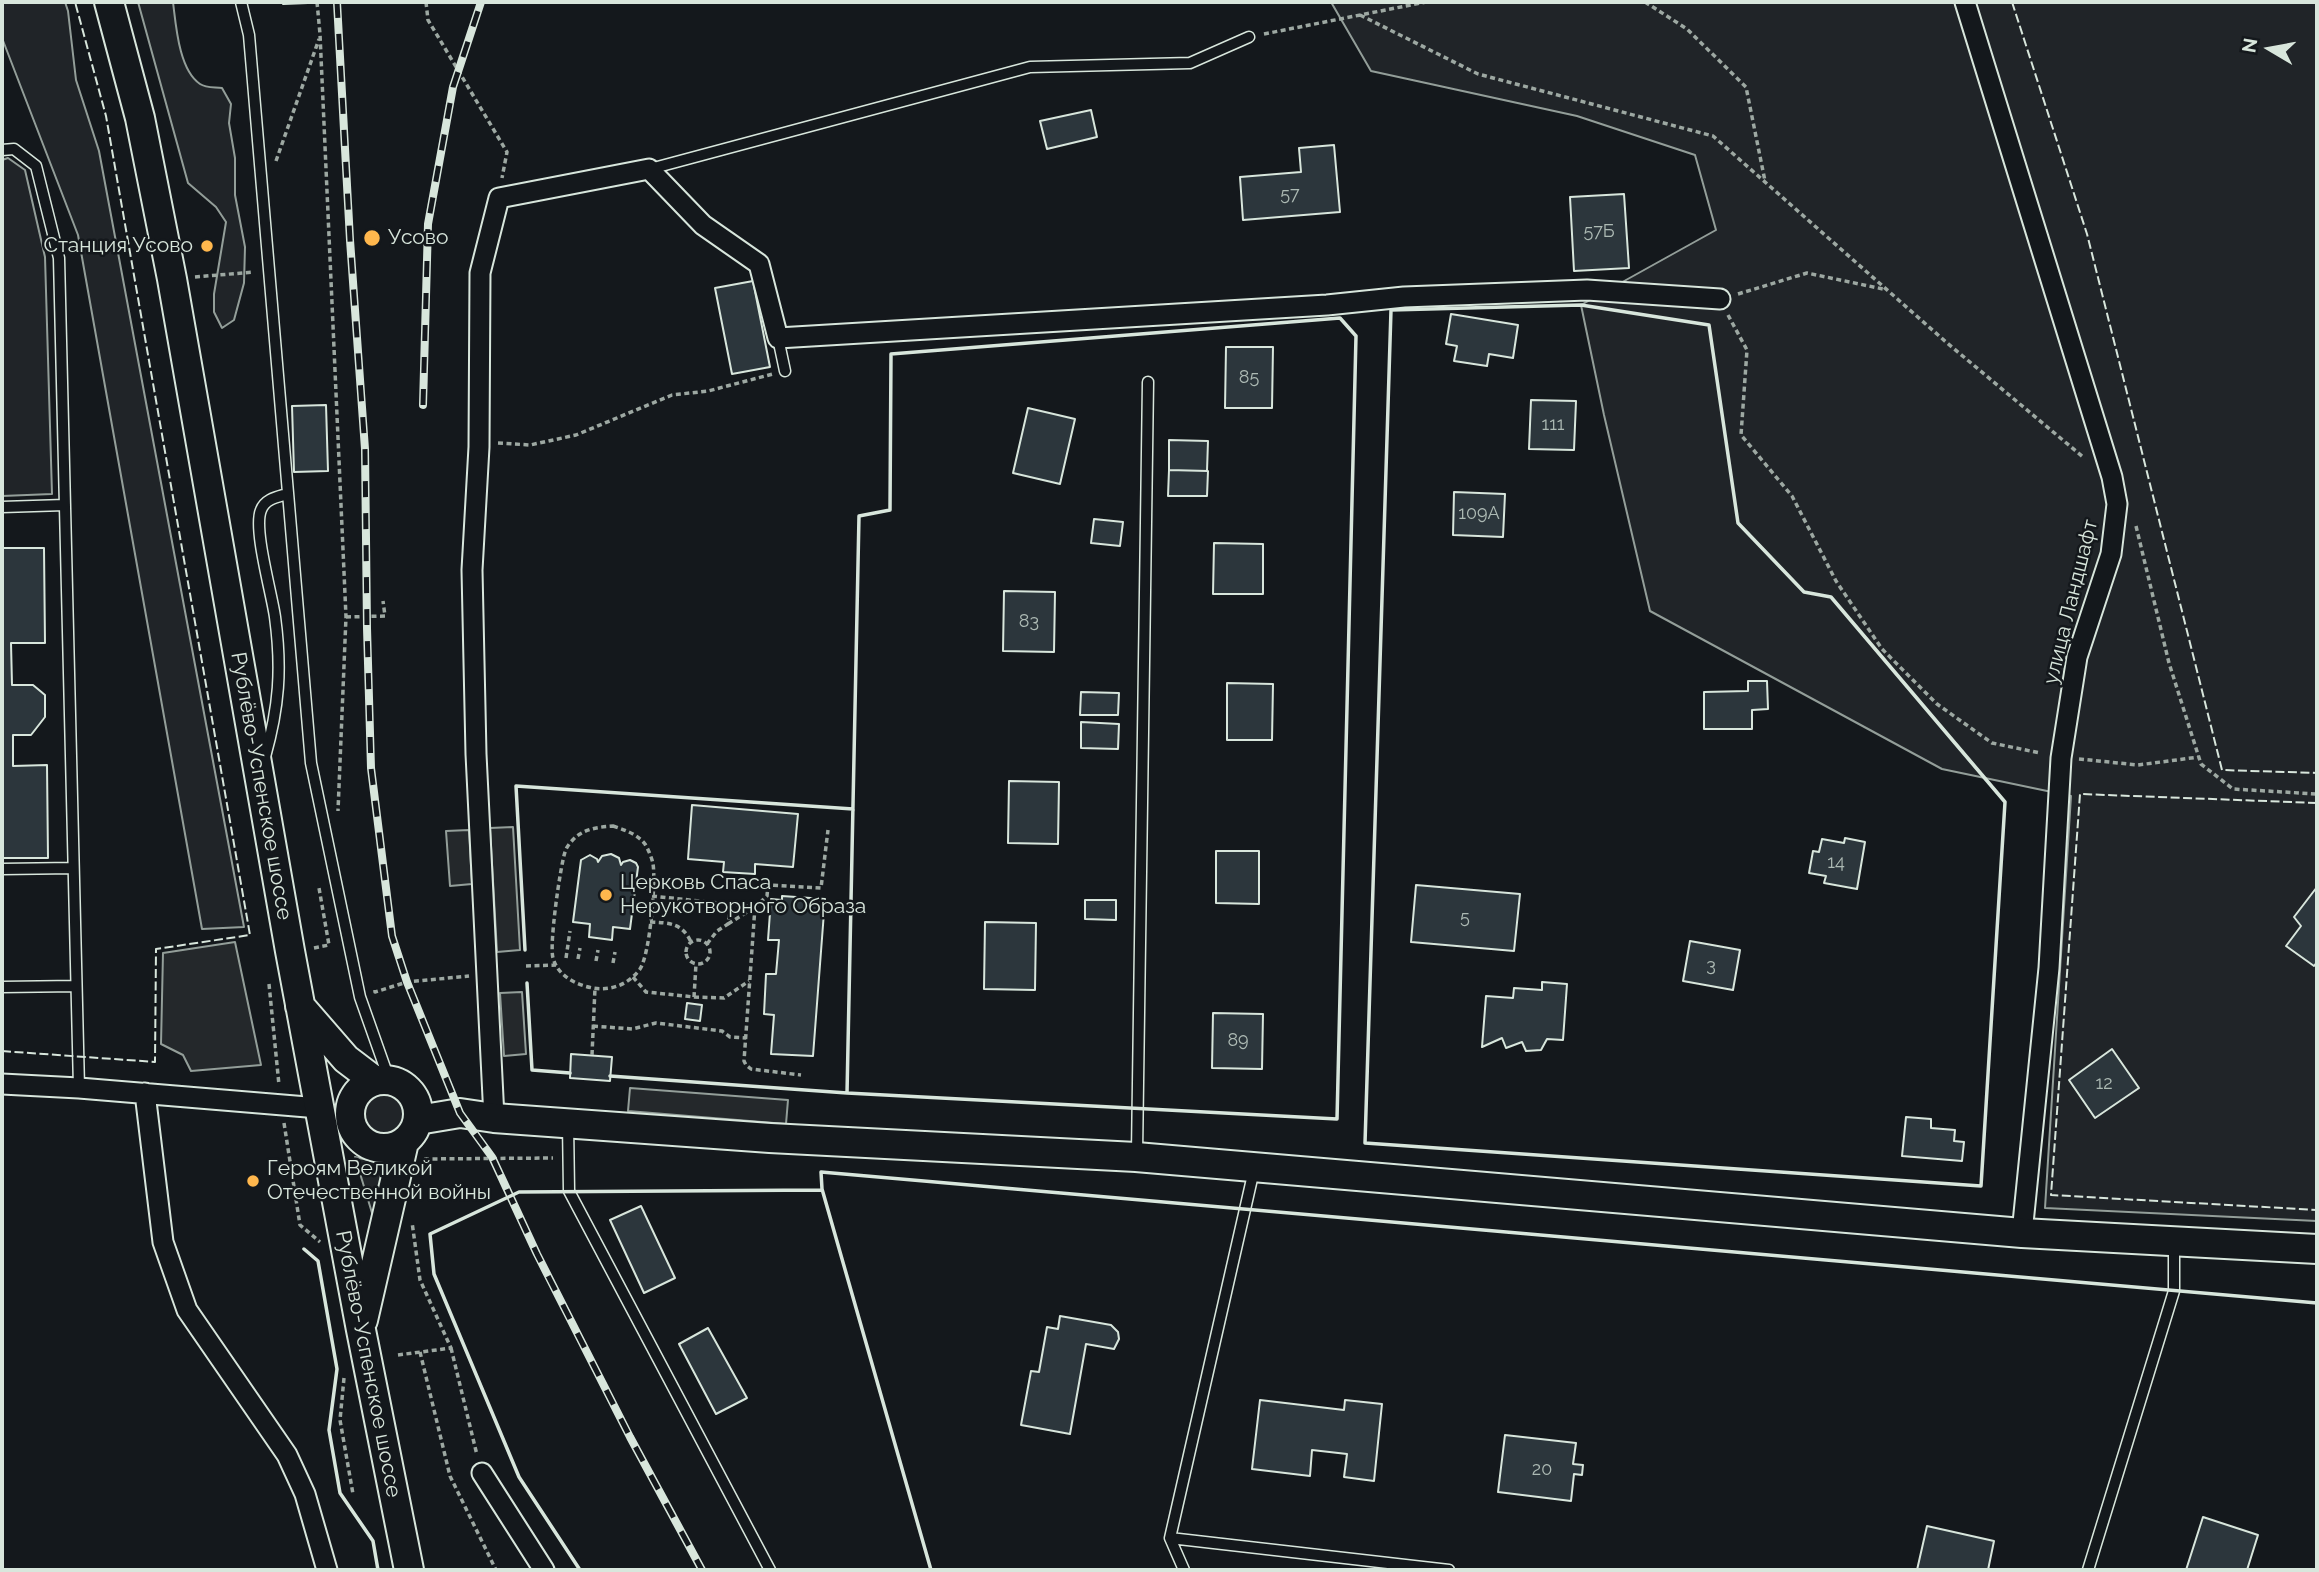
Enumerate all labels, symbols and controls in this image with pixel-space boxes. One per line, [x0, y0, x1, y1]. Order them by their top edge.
north arrow [2235, 14, 2305, 84]
text: N [2237, 36, 2261, 54]
house number: 57 [1280, 184, 1300, 206]
house number: 57Б [1583, 221, 1615, 243]
place label: Усово [388, 225, 449, 251]
marker: Усово [362, 228, 382, 248]
place label: Станция Усово [43, 233, 193, 259]
marker: Станция Усово [199, 238, 215, 254]
house number: 85 [1239, 367, 1259, 389]
house number: 111 [1541, 414, 1565, 436]
house number: 109А [1458, 503, 1500, 525]
street label: улица Ландшафт [2038, 517, 2104, 687]
house number: 83 [1019, 611, 1039, 633]
street label: Рублёво-Успенское шоссе [225, 650, 297, 922]
house number: 14 [1827, 852, 1845, 874]
place label: Церковь Спаса Нерукотворного Образа [620, 870, 866, 920]
marker: Церковь Спаса Нерукотворного Образа [598, 887, 614, 903]
house number: 5 [1460, 907, 1470, 929]
house number: 3 [1706, 955, 1716, 977]
house number: 89 [1227, 1030, 1249, 1052]
house number: 12 [2095, 1073, 2113, 1095]
place label: Героям Великой Отечественной войны [267, 1156, 491, 1206]
marker: Героям Великой Отечественной войны [245, 1173, 261, 1189]
street label: Рублёво-Успенское шоссе [330, 1228, 406, 1500]
house number: 20 [1532, 1459, 1552, 1481]

